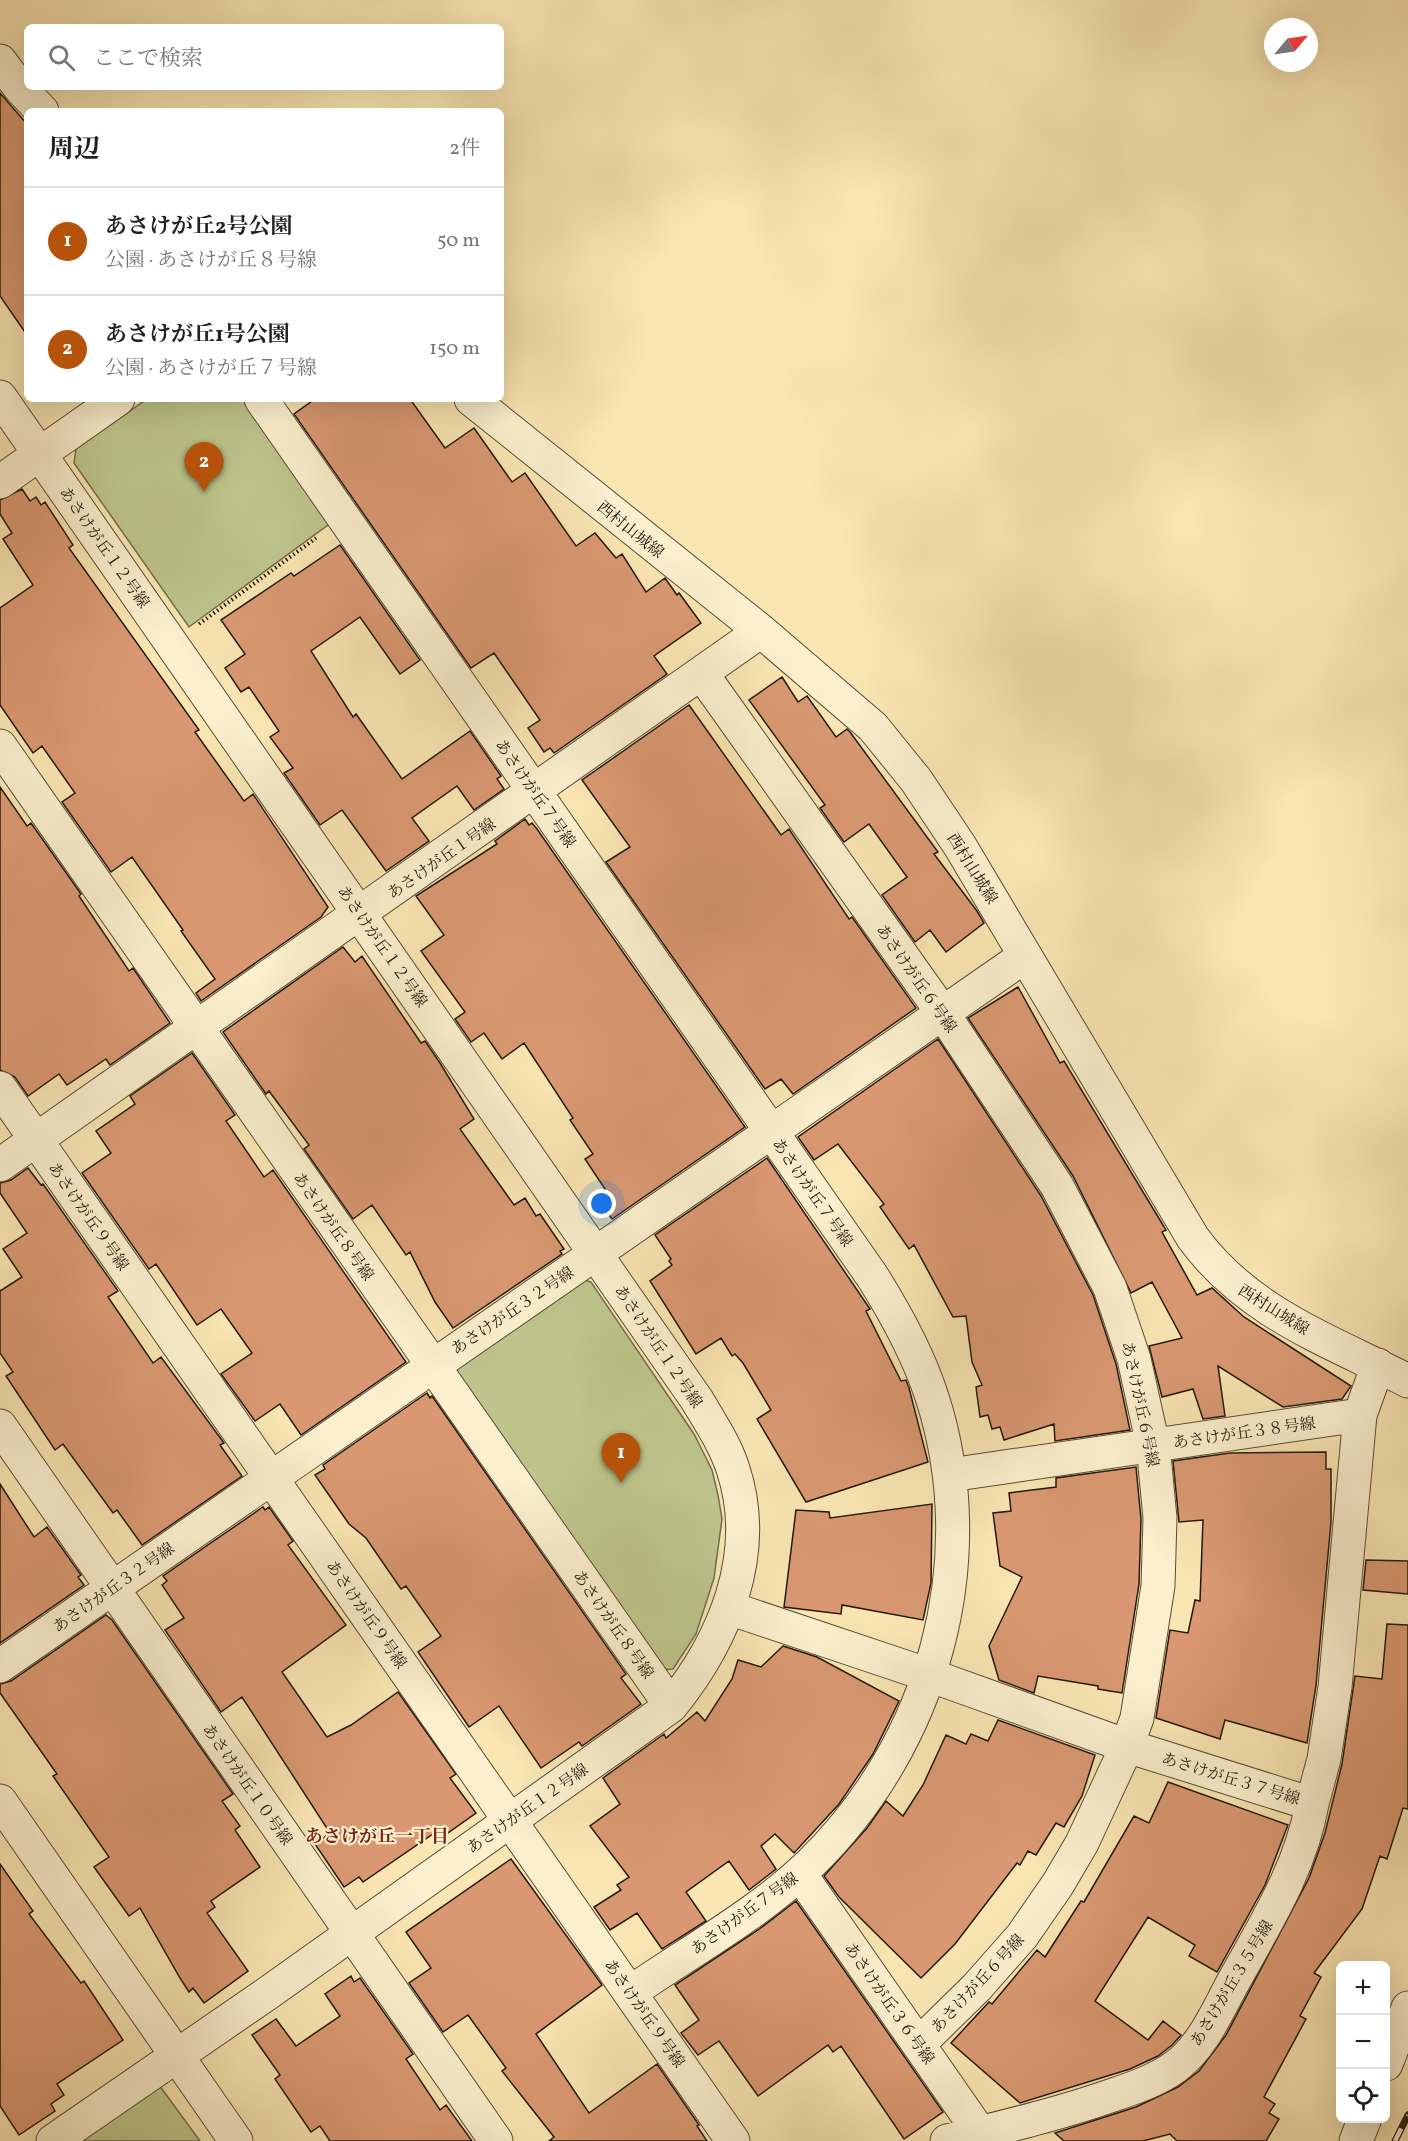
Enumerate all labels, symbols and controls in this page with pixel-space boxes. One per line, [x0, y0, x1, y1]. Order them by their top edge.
north arrow [1264, 18, 1318, 72]
search box [24, 24, 504, 90]
icon: search [45, 41, 78, 74]
text: ここで検索 [93, 44, 203, 75]
text: 周辺 [48, 132, 100, 168]
text: 2件 [449, 135, 480, 163]
text: あさけが丘2号公園 [105, 212, 292, 243]
text: 1 [63, 227, 72, 255]
text: 50 m [437, 227, 480, 255]
text: 公園 · あさけが丘８号線 [105, 247, 317, 275]
text: あさけが丘1号公園 [105, 320, 290, 351]
text: 2 [62, 335, 73, 363]
text: 150 m [429, 335, 480, 363]
text: 公園 · あさけが丘７号線 [105, 355, 317, 383]
pin: 2 [184, 442, 224, 492]
street label: あさけが丘１２号線 [53, 483, 154, 613]
street label: 西村山城線 [592, 497, 668, 564]
street label: あさけが丘７号線 [489, 735, 580, 853]
street label: あさけが丘１号線 [383, 814, 501, 905]
street label: 西村山城線 [941, 829, 1002, 909]
street label: あさけが丘１２号線 [331, 882, 432, 1012]
street label: あさけが丘６号線 [870, 920, 961, 1038]
street label: あさけが丘７号線 [766, 1134, 857, 1252]
street label: あさけが丘９号線 [42, 1158, 133, 1276]
street label: あさけが丘８号線 [287, 1168, 378, 1286]
your location [587, 1189, 616, 1218]
street label: あさけが丘３２号線 [447, 1262, 579, 1361]
street label: 西村山城線 [1233, 1280, 1313, 1341]
street label: あさけが丘１２号線 [608, 1281, 707, 1413]
street label: あさけが丘６号線 [1115, 1340, 1163, 1469]
street label: あさけが丘３８号線 [1171, 1413, 1317, 1455]
pin: 1 [602, 1434, 640, 1483]
street label: あさけが丘３２号線 [49, 1538, 179, 1639]
street label: あさけが丘９号線 [320, 1556, 411, 1674]
street label: あさけが丘８号線 [567, 1566, 658, 1684]
street label: あさけが丘１０号線 [196, 1720, 297, 1850]
street label: あさけが丘３７号線 [1158, 1748, 1302, 1811]
street label: あさけが丘１２号線 [463, 1759, 593, 1860]
district label: あさけが丘一丁目 [305, 1825, 449, 1850]
street label: あさけが丘７号線 [687, 1868, 803, 1961]
street label: あさけが丘３５号線 [1186, 1917, 1279, 2051]
street label: あさけが丘６号線 [927, 1930, 1030, 2039]
street label: あさけが丘３６号線 [838, 1939, 939, 2069]
street label: あさけが丘９号線 [598, 1955, 689, 2073]
map controls [1336, 1961, 1390, 2123]
button: + [1336, 1961, 1390, 2015]
button: − [1336, 2015, 1390, 2069]
button: locate [1336, 2069, 1390, 2123]

